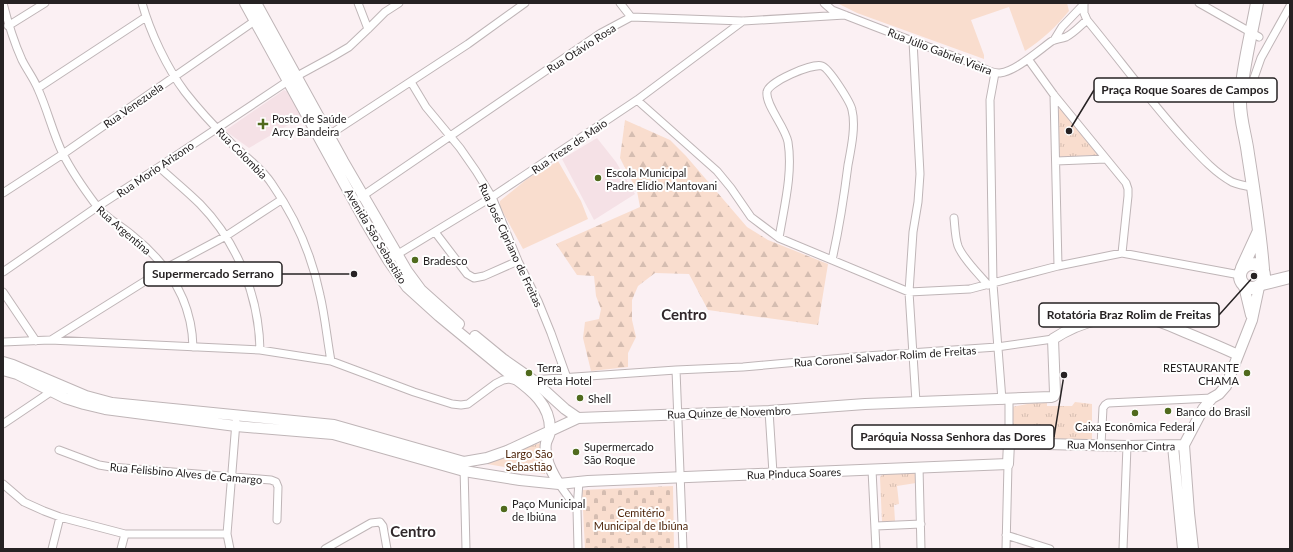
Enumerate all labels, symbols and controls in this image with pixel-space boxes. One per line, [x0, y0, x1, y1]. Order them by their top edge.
street label: Rua Otávio Rosa [544, 21, 618, 75]
street label: Rua Júlio Gabriel Vieira [886, 25, 994, 77]
callout: Praça Roque Soares de Campos [1094, 78, 1277, 102]
street label: Rua Venezuela [101, 80, 165, 130]
text: Praça Roque Soares de Campos [1101, 82, 1269, 97]
place label: Posto de Saúde Arcy Bandeira [272, 112, 347, 138]
street label: Rua Treze de Maio [529, 116, 609, 176]
marker: Posto de Saúde Arcy Bandeira [257, 118, 269, 130]
street label: Rua Colombia [214, 125, 270, 181]
street label: Rua Morio Arizono [114, 138, 196, 200]
place label: Escola Municipal Padre Elídio Mantovani [606, 166, 718, 192]
marker: Escola Municipal Padre Elídio Mantovani [593, 173, 603, 183]
street label: Rua José Cipriano de Freitas [477, 181, 546, 309]
street label: Avenida São Sebastião [342, 186, 410, 286]
street label: Rua Argentina [94, 203, 154, 257]
place label: Bradesco [423, 254, 468, 267]
marker: Bradesco [410, 255, 420, 265]
callout: Supermercado Serrano [144, 262, 282, 286]
text: Supermercado Serrano [152, 266, 274, 281]
callout: Rotatória Braz Rolim de Freitas [1039, 303, 1219, 327]
district label: Centro [661, 305, 707, 323]
text: Rotatória Braz Rolim de Freitas [1047, 307, 1211, 322]
street label: Rua Coronel Salvador Rolim de Freitas [793, 343, 977, 369]
place label: Terra Preta Hotel [537, 361, 592, 387]
place label: RESTAURANTE CHAMA [1163, 361, 1240, 387]
marker: Terra Preta Hotel [524, 368, 534, 378]
marker: RESTAURANTE CHAMA [1242, 368, 1252, 378]
place label: Shell [588, 392, 611, 405]
marker: Shell [575, 393, 585, 403]
street label: Rua Quinze de Novembro [667, 403, 791, 421]
place label: Banco do Brasil [1176, 405, 1250, 418]
marker: Banco do Brasil [1163, 406, 1173, 416]
marker: Caixa Econômica Federal [1130, 408, 1140, 418]
place label: Caixa Econômica Federal [1075, 420, 1195, 433]
callout: Paróquia Nossa Senhora das Dores [852, 425, 1054, 449]
text: Paróquia Nossa Senhora das Dores [860, 429, 1046, 444]
street label: Rua Monsenhor Cintra [1067, 438, 1175, 452]
place label: Supermercado São Roque [584, 440, 654, 466]
park label: Largo São Sebastião [505, 447, 553, 473]
marker: Supermercado São Roque [571, 447, 581, 457]
street label: Rua Felisbino Alves de Camargo [109, 460, 263, 486]
street label: Rua Pinduca Soares [747, 465, 842, 481]
place label: Paço Municipal de Ibiúna [512, 497, 585, 523]
marker: Paço Municipal de Ibiúna [499, 504, 509, 514]
park label: Cemitério Municipal de Ibiúna [594, 506, 688, 532]
district label: Centro [390, 522, 436, 540]

